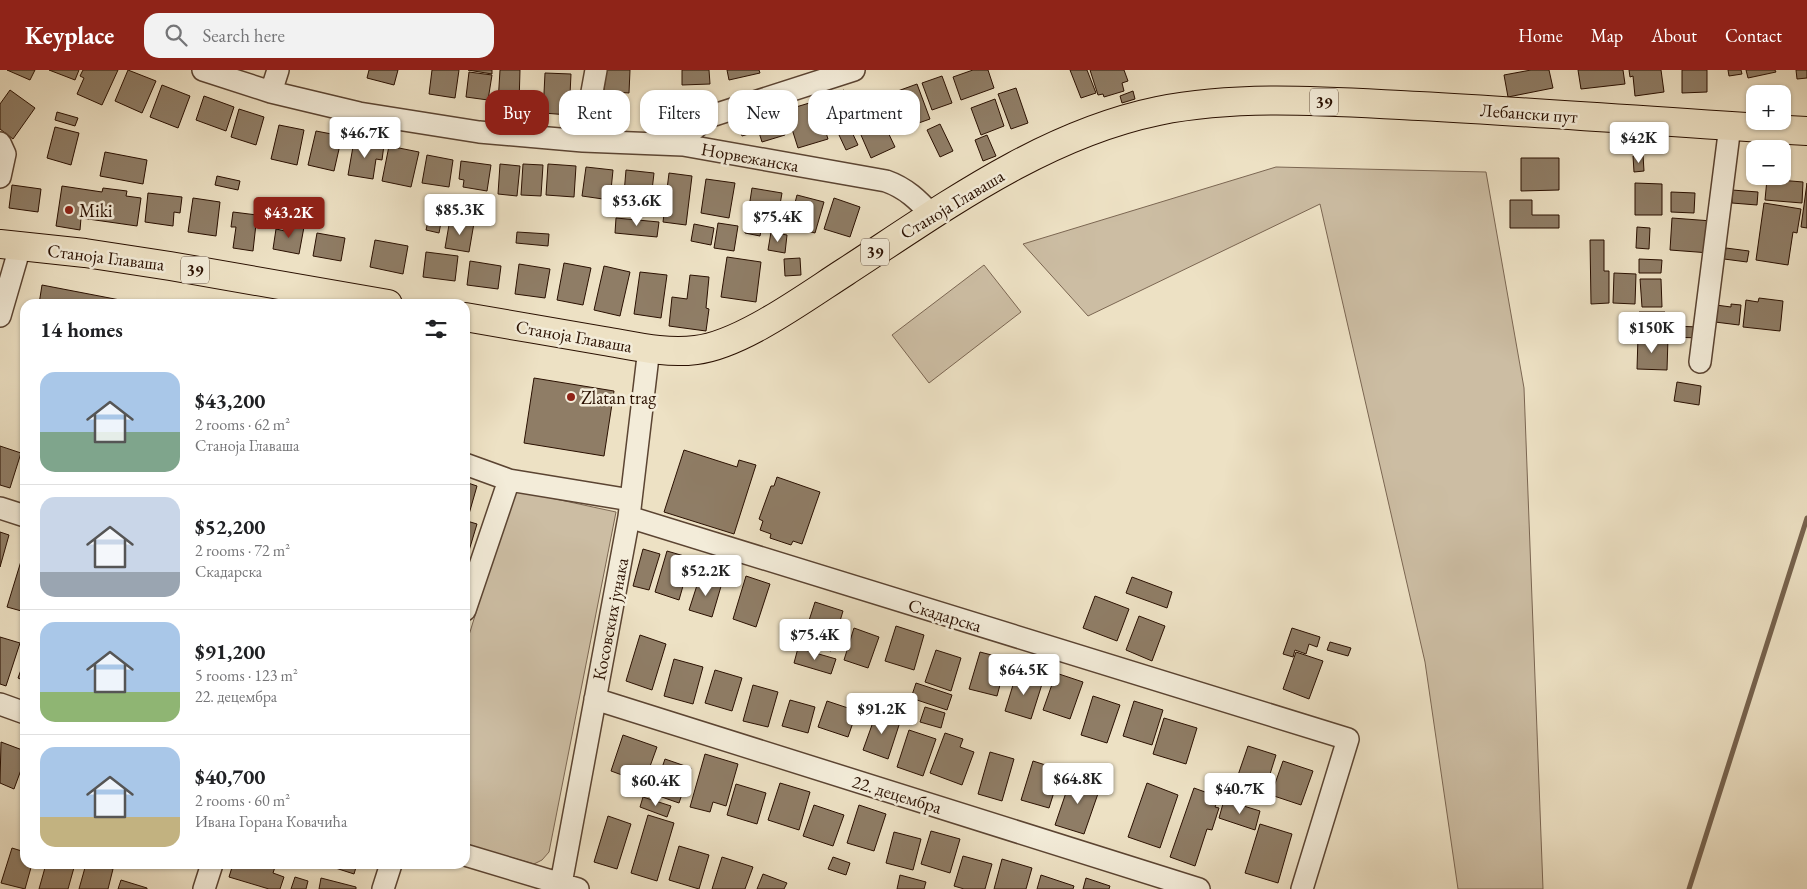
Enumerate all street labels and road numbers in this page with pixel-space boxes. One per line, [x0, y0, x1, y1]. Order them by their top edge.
road number: 39 [1310, 88, 1338, 116]
street label: Лебански пут [1480, 98, 1579, 128]
street label: Норвежанска [699, 137, 801, 177]
street label: Станоја Главаша [896, 163, 1009, 244]
street label: Станоја Главаша [46, 238, 167, 276]
road number: 39 [861, 238, 889, 266]
road number: 39 [181, 256, 209, 284]
street label: Станоја Главаша [514, 314, 635, 358]
street label: Косовских јунака [587, 555, 633, 682]
street label: Скадарска [905, 593, 985, 637]
street label: 22. децембра [849, 769, 945, 819]

